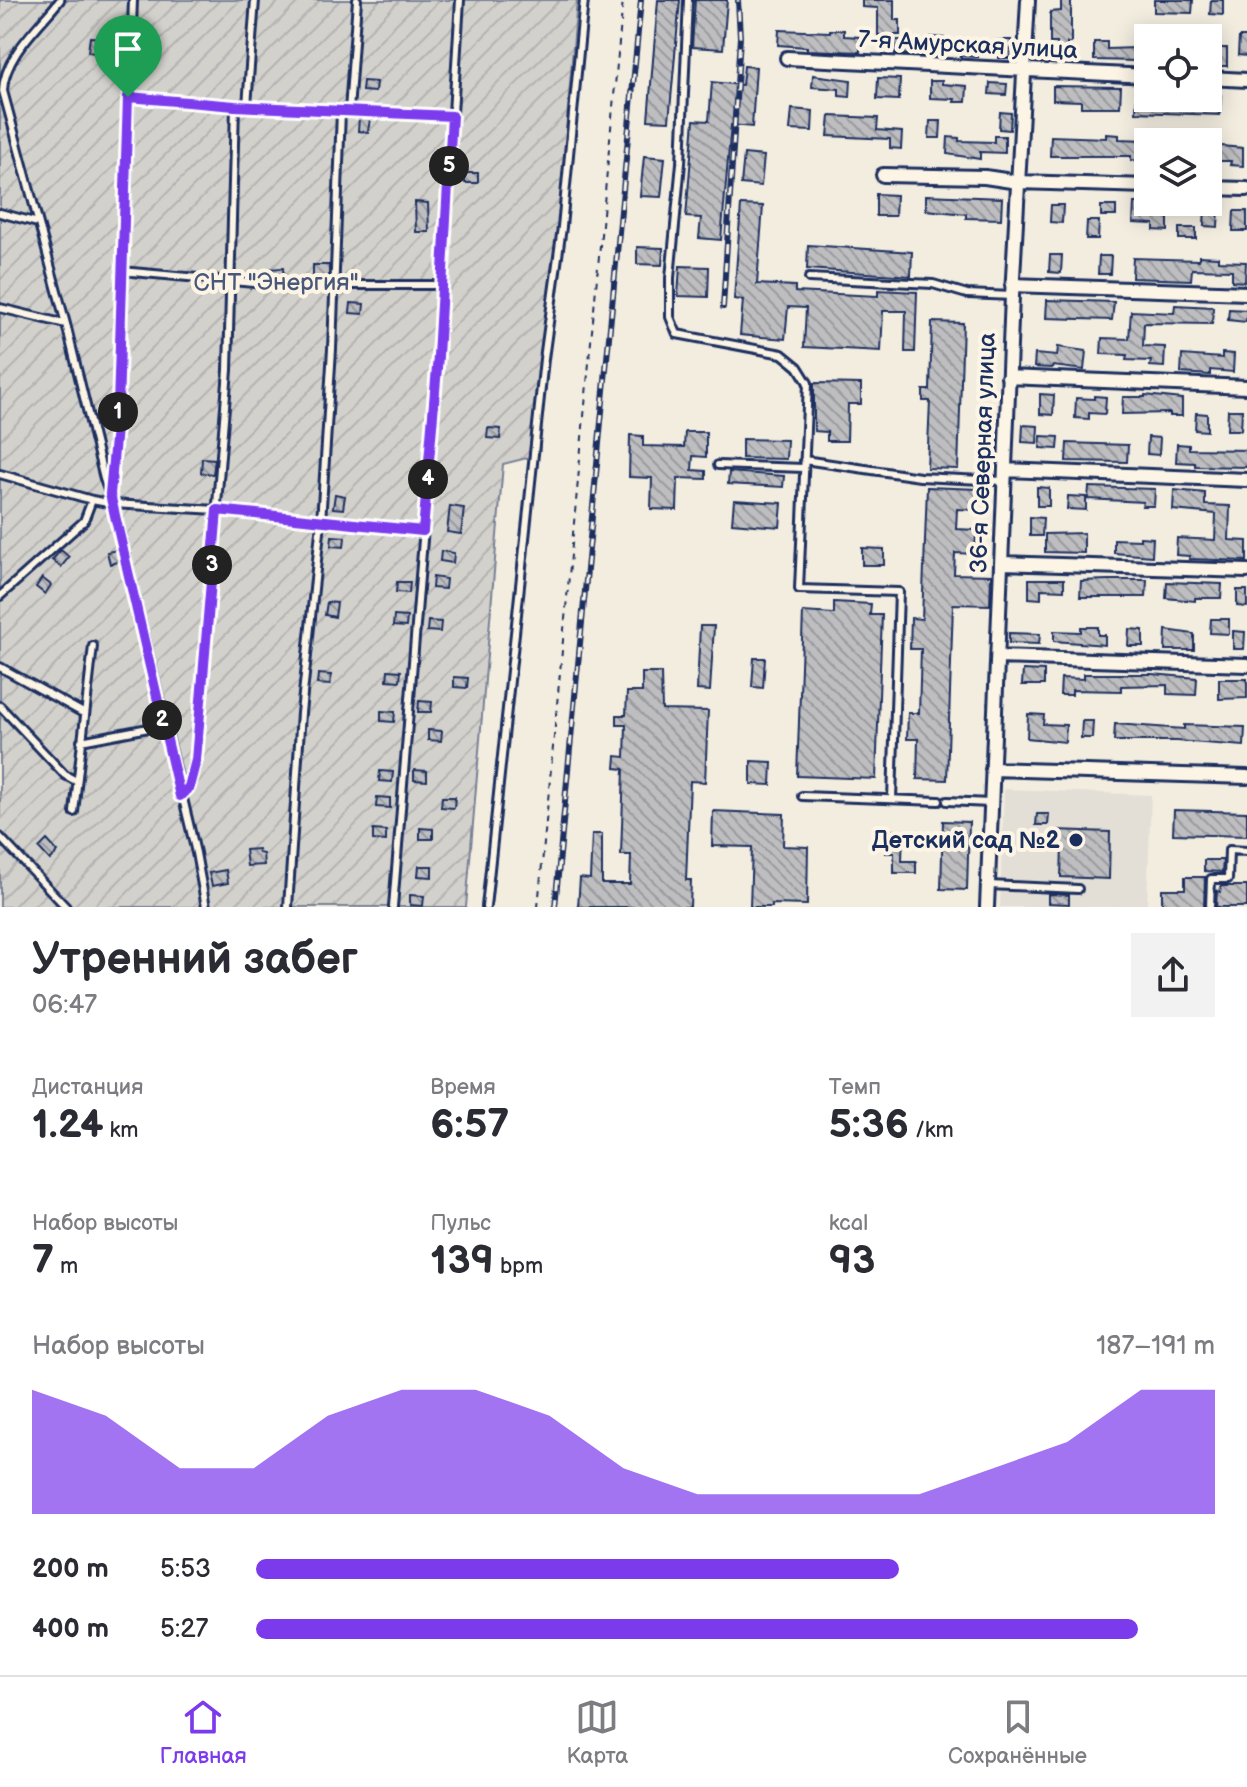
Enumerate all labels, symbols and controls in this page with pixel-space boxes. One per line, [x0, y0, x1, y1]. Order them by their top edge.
pin [94, 15, 162, 97]
map controls [1134, 24, 1222, 216]
button: locate [1134, 24, 1222, 112]
street label: 7-я Амурская улица [857, 25, 1079, 65]
icon: arrive [106, 27, 150, 71]
button: layers [1134, 128, 1222, 216]
pin: 5 [429, 146, 469, 186]
text: 5 [443, 152, 455, 179]
park label: СНТ "Энергия" [193, 268, 359, 297]
street label: 36-я Северная улица [964, 332, 1002, 574]
pin: 1 [98, 392, 138, 432]
text: 1 [113, 398, 123, 425]
pin: 4 [408, 459, 448, 499]
text: 4 [422, 465, 434, 492]
pin: 3 [192, 545, 232, 585]
text: 3 [206, 551, 218, 578]
pin: 2 [142, 700, 182, 740]
text: 2 [155, 706, 169, 733]
place label: Детский сад №2 [872, 826, 1061, 855]
marker: Детский сад №2 [1067, 831, 1085, 849]
text: Утренний забег [32, 933, 358, 986]
button: share [1131, 933, 1215, 1017]
text: 06:47 [32, 990, 97, 1021]
text: Дистанция [32, 1074, 143, 1101]
text: Время [430, 1074, 496, 1101]
text: Темп [829, 1074, 881, 1101]
text: 1.24 [32, 1101, 104, 1149]
text: 6:57 [430, 1101, 509, 1149]
text: 5:36 [829, 1101, 909, 1149]
text: km [104, 1117, 139, 1144]
text: /km [909, 1117, 954, 1144]
text: Набор высоты [32, 1210, 178, 1237]
text: Пульс [430, 1210, 491, 1237]
text: kcal [829, 1210, 868, 1237]
text: 7 [32, 1237, 54, 1285]
text: 139 [430, 1237, 494, 1285]
text: 93 [829, 1237, 875, 1285]
text: m [54, 1253, 78, 1280]
text: bpm [494, 1253, 543, 1280]
text: Набор высоты [32, 1331, 205, 1362]
text: 187–191 m [1096, 1331, 1215, 1362]
text: 200 m [32, 1554, 109, 1585]
text: 5:53 [160, 1554, 211, 1585]
text: 400 m [32, 1614, 109, 1645]
text: 5:27 [160, 1614, 208, 1645]
tab: Главная [160, 1695, 247, 1770]
tab: Карта [566, 1695, 628, 1770]
tab: Сохранённые [948, 1695, 1087, 1770]

